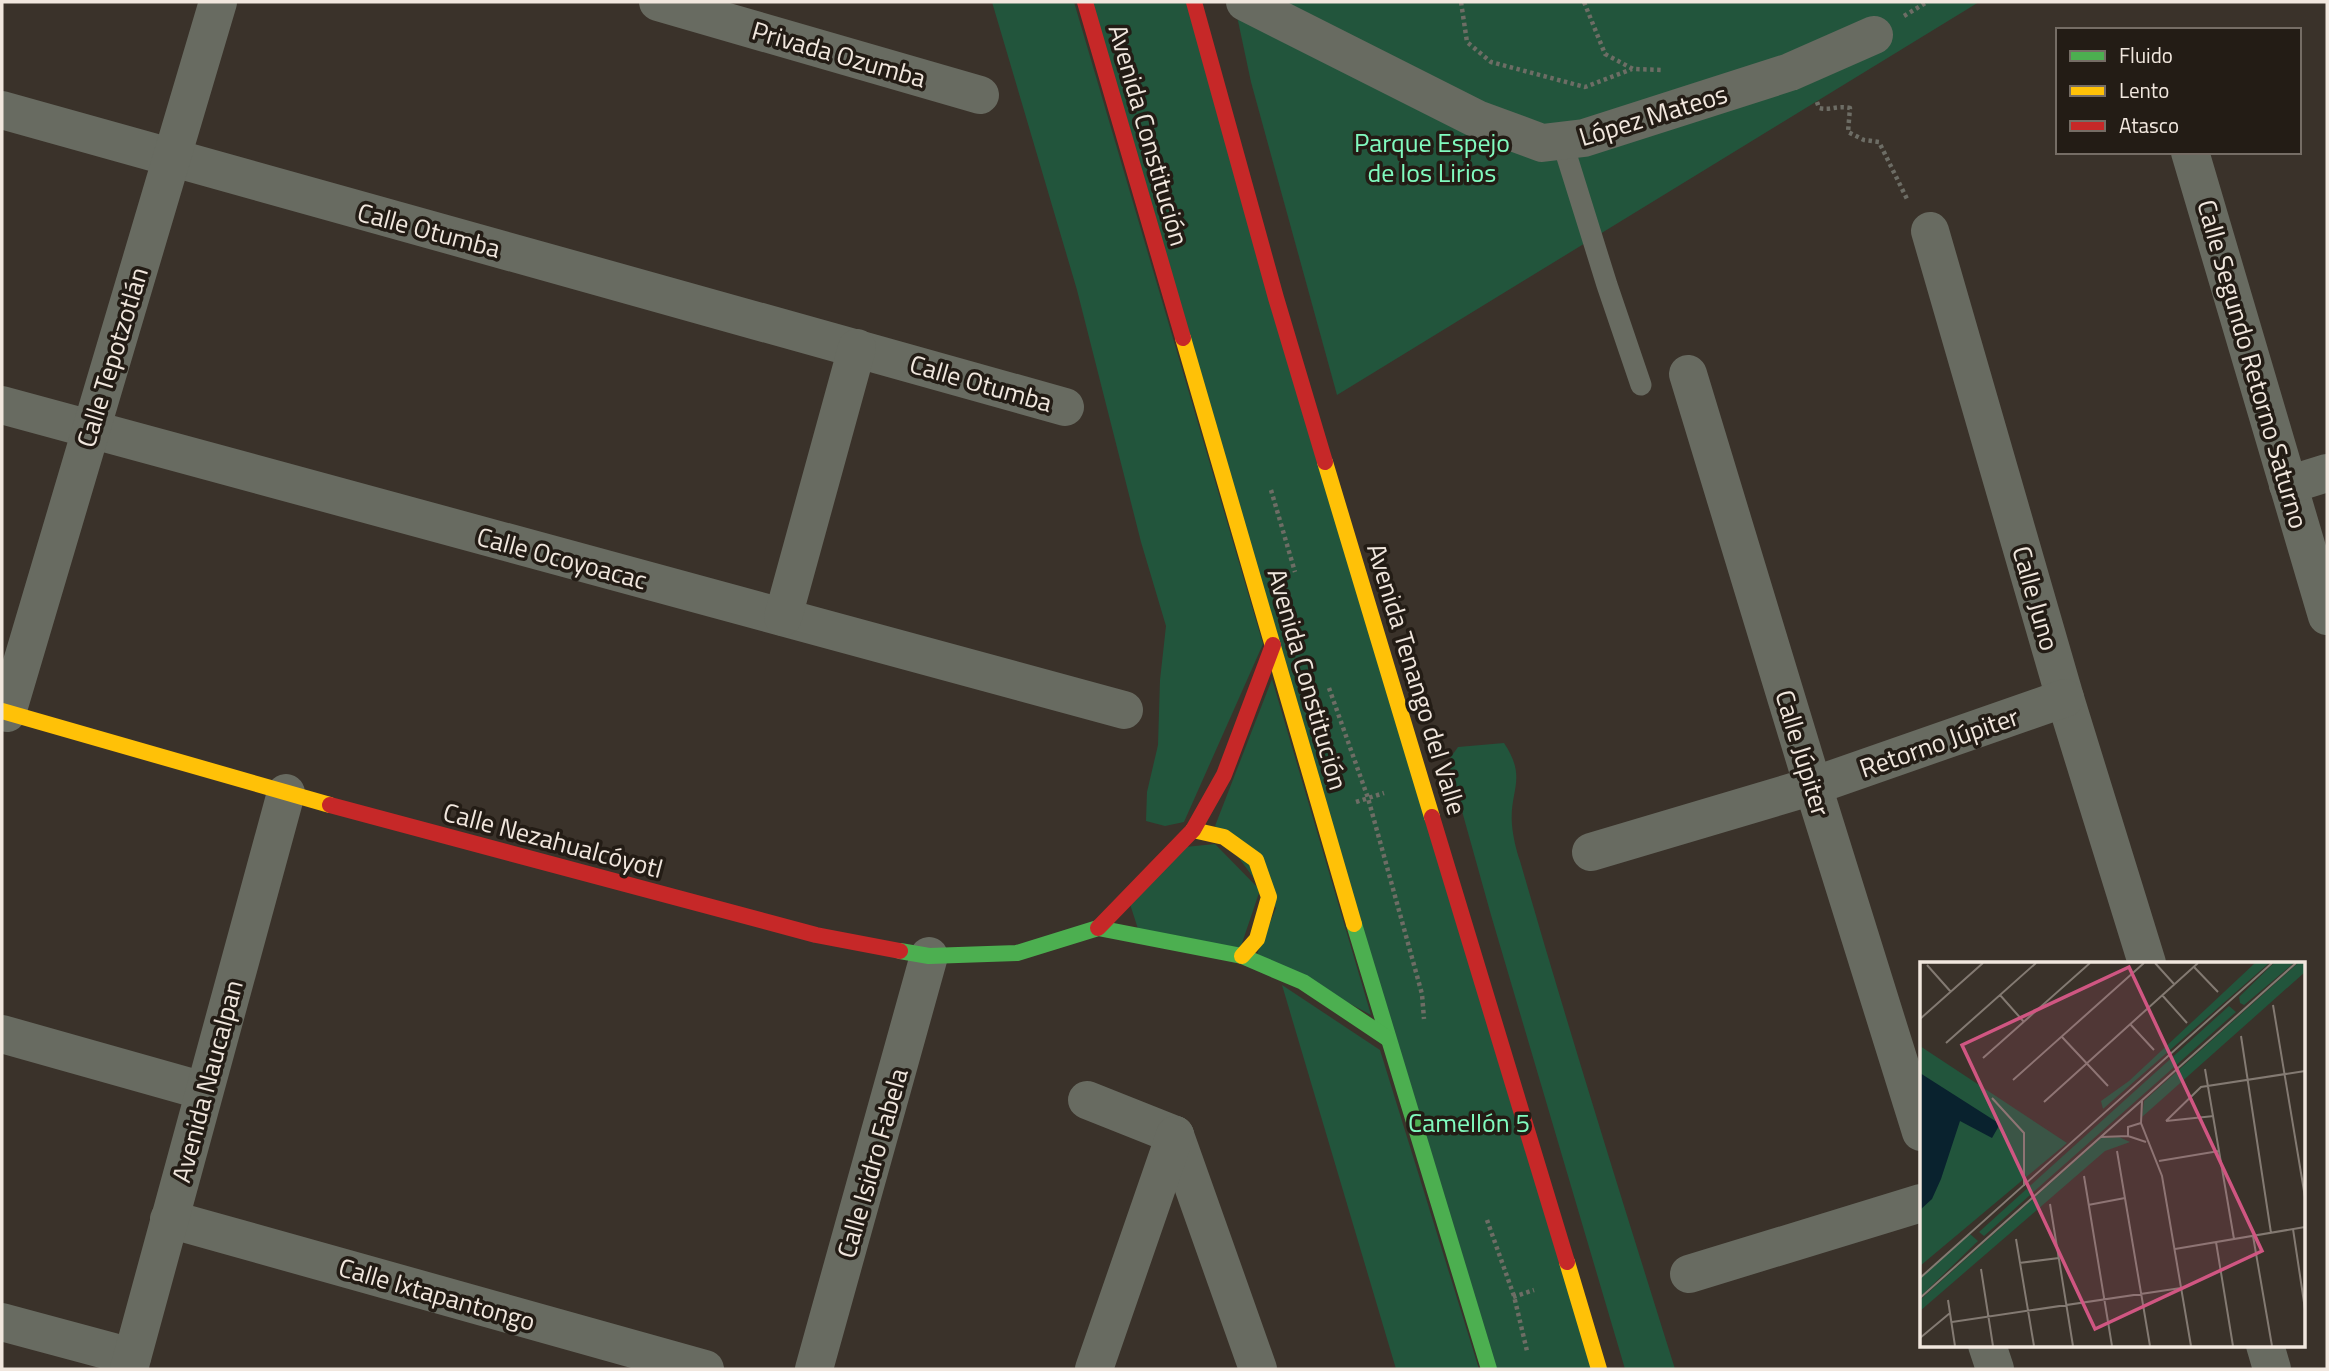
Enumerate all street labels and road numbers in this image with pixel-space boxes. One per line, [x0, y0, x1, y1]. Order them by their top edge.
street label: Privada Ozumba [748, 11, 930, 97]
street label: Avenida Constitución [1099, 20, 1199, 250]
street label: López Mateos [1574, 74, 1732, 156]
street label: Calle Otumba [353, 192, 505, 268]
street label: Calle Segundo Retorno Saturno [2187, 195, 2319, 533]
street label: Calle Tepotzotlán [66, 262, 158, 452]
street label: Calle Otumba [905, 344, 1057, 422]
street label: Calle Ocoyoacac [473, 517, 651, 599]
street label: Avenida Tenango del Valle [1357, 538, 1477, 820]
street label: Calle Juno [2003, 541, 2069, 655]
street label: Avenida Constitución [1258, 564, 1358, 794]
street label: Calle Júpiter [1765, 685, 1841, 821]
street label: Retorno Júpiter [1854, 697, 2024, 787]
street label: Calle Nezahualcóyotl [439, 792, 667, 888]
street label: Avenida Naucalpan [161, 975, 253, 1187]
street label: Calle Isidro Fabela [826, 1063, 918, 1263]
street label: Calle Ixtapantongo [334, 1247, 540, 1341]

